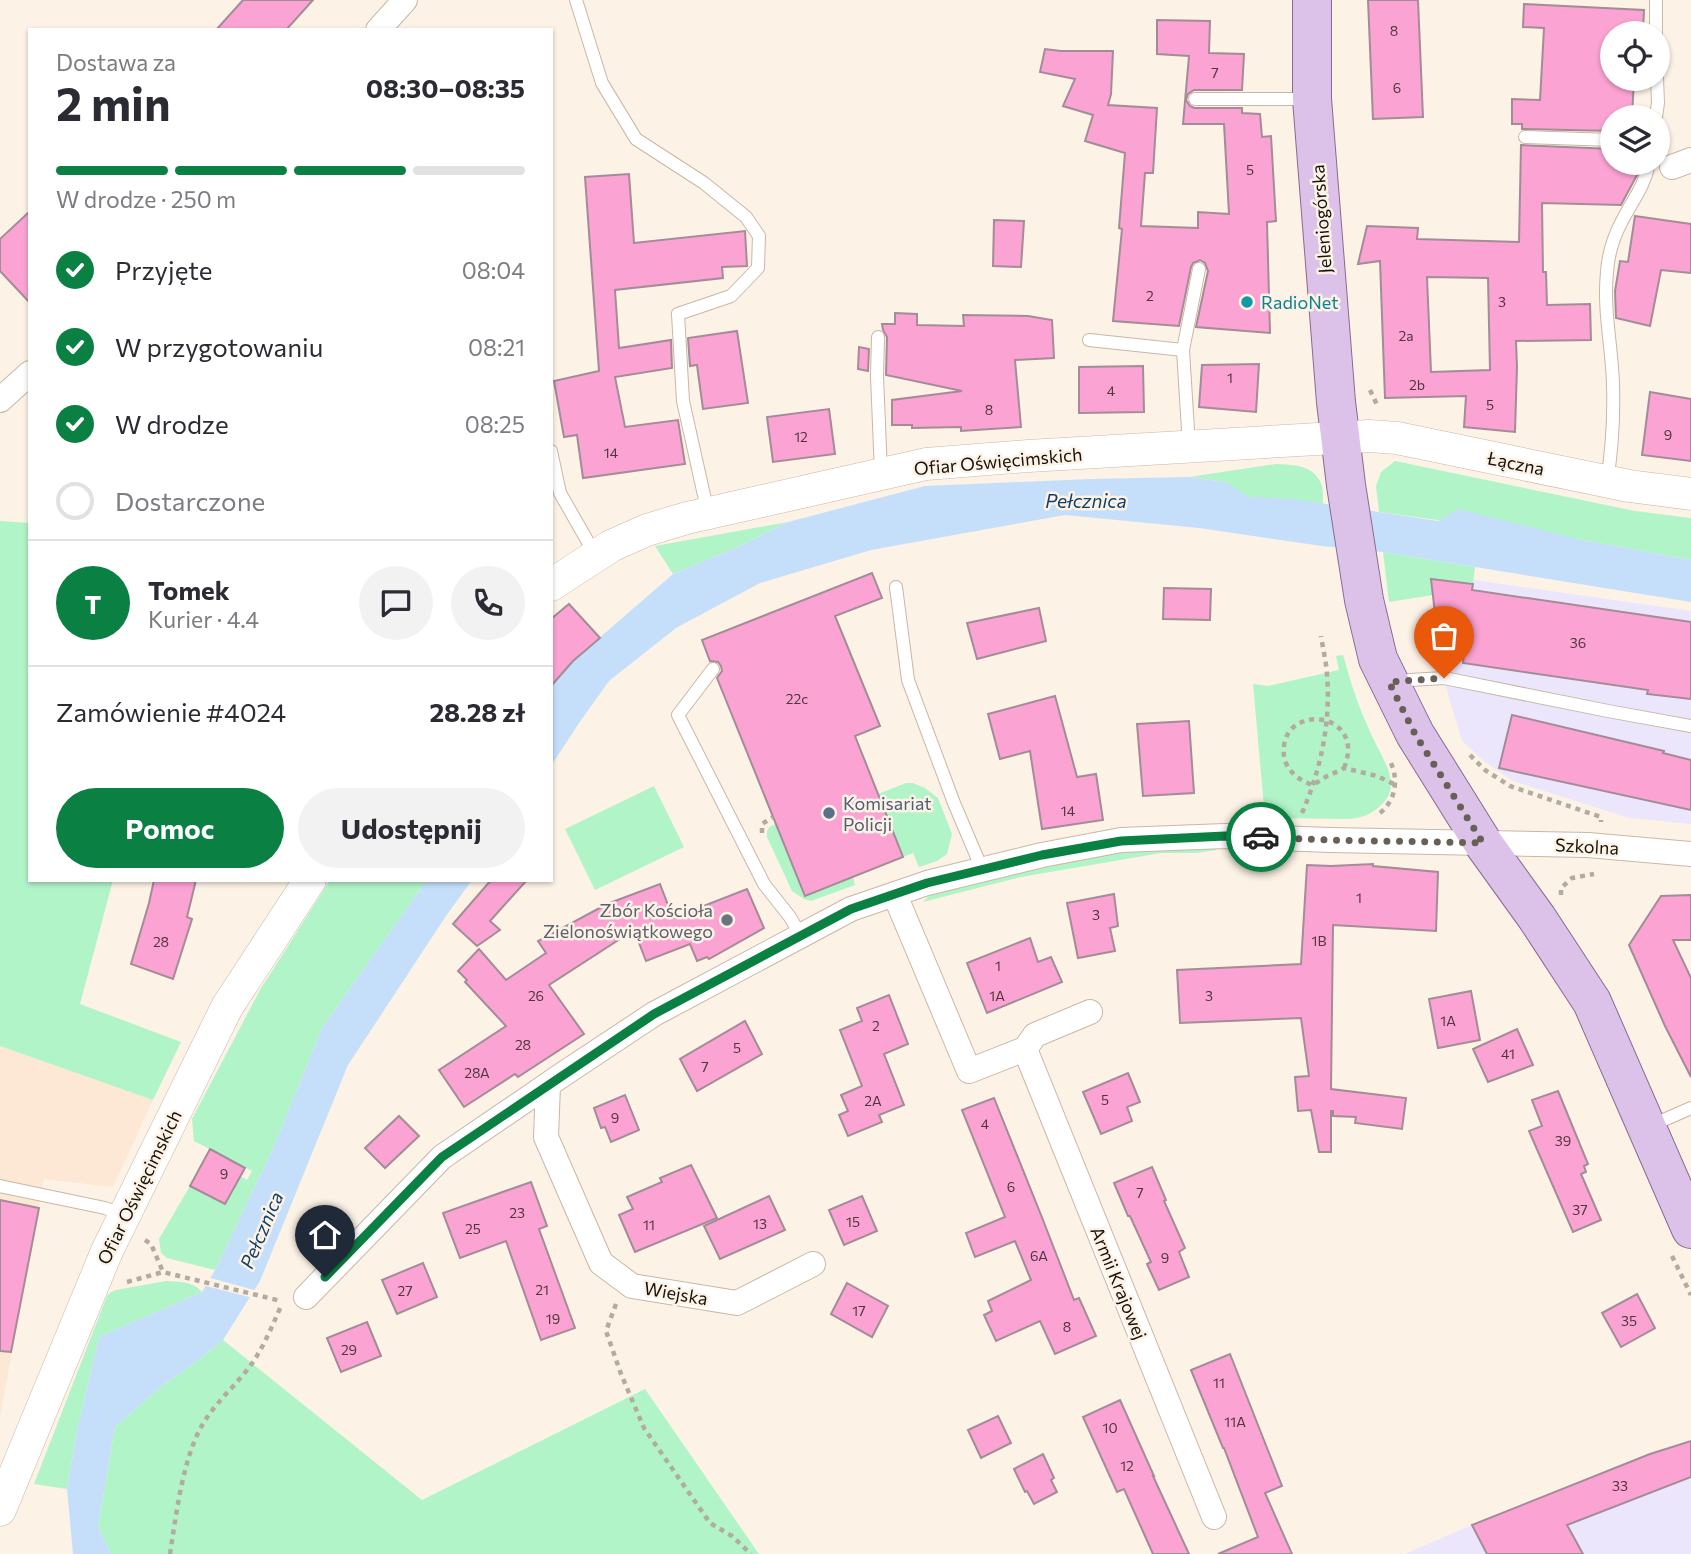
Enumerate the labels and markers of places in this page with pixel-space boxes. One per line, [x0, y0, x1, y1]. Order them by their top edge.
place label: RadioNet [1261, 291, 1339, 313]
marker: RadioNet [1239, 294, 1255, 310]
pin [1414, 606, 1474, 678]
place label: Komisariat Policji [843, 792, 932, 835]
marker: Komisariat Policji [821, 805, 837, 821]
place label: Zbór Kościoła Zielonoświątkowego [543, 899, 713, 942]
marker: Zbór Kościoła Zielonoświątkowego [719, 912, 735, 928]
pin [295, 1205, 355, 1277]

